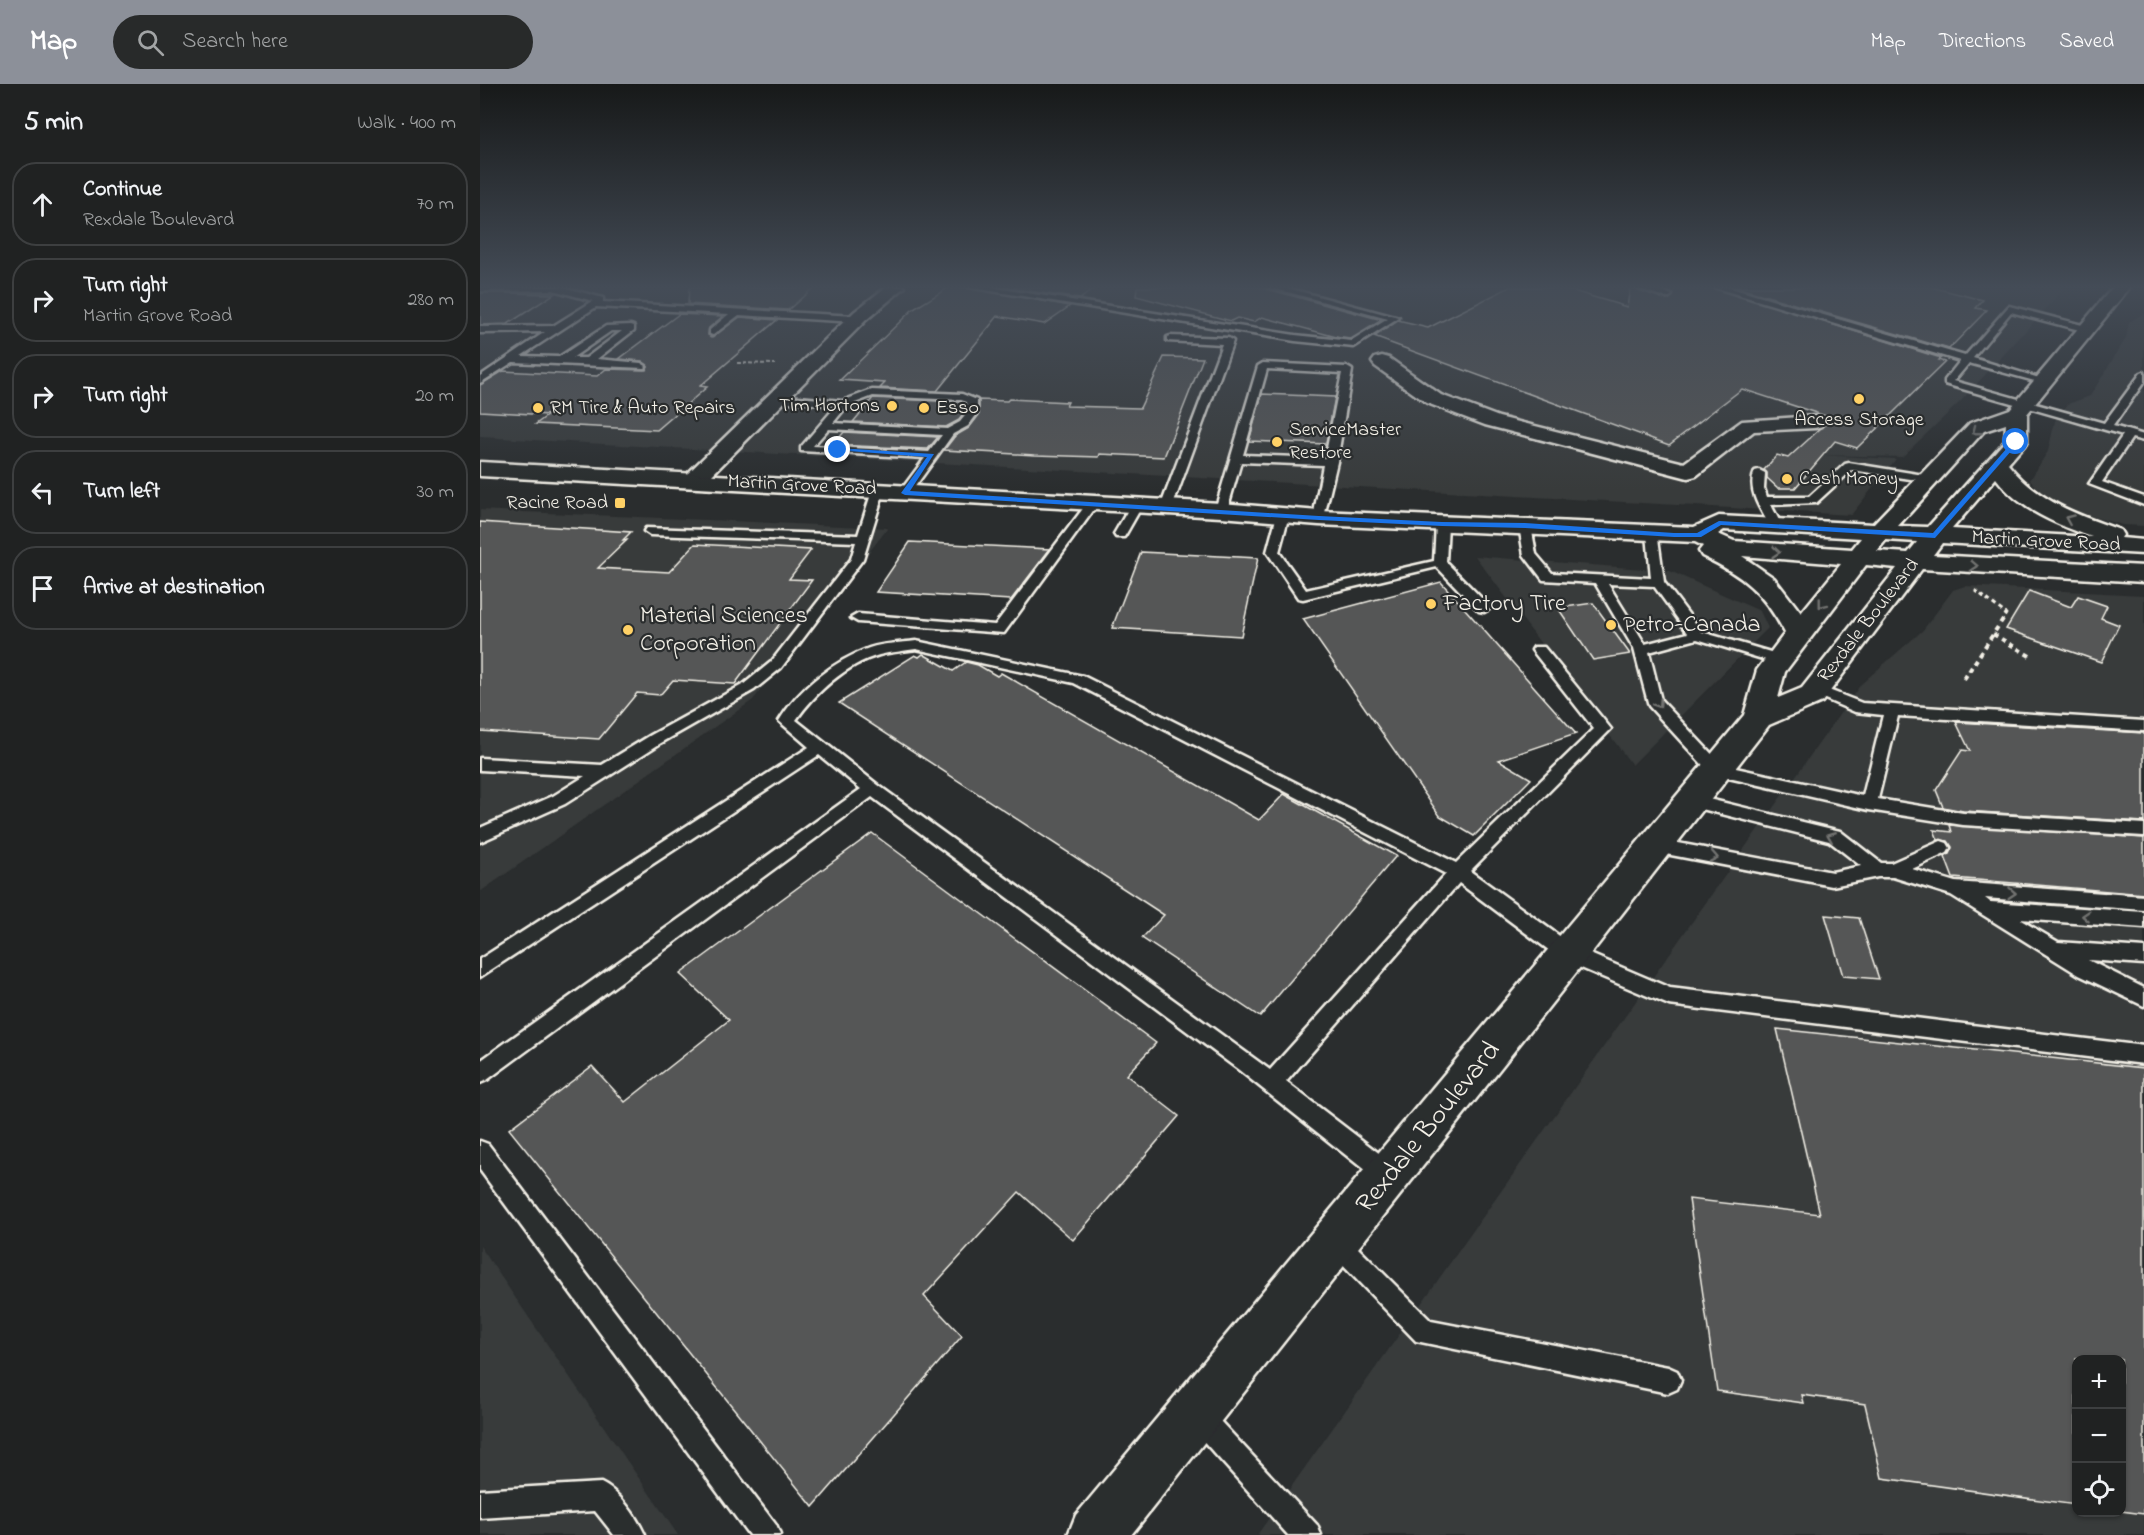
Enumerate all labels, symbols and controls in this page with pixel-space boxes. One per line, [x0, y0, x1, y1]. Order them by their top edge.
search box [113, 15, 533, 69]
text: Map [30, 22, 77, 63]
icon: search [134, 26, 167, 59]
text: Search here [182, 26, 288, 58]
text: Map [1870, 27, 1906, 57]
text: Directions [1939, 27, 2026, 57]
text: Saved [2059, 27, 2114, 57]
text: 5 min [24, 104, 83, 142]
text: Walk · 400 m [357, 109, 456, 138]
text: Continue [83, 174, 162, 206]
icon: ahead [26, 188, 59, 221]
text: 70 m [417, 190, 454, 219]
text: Rexdale Boulevard [83, 206, 234, 235]
text: Turn right [83, 270, 168, 302]
icon: right [26, 284, 59, 317]
text: 280 m [407, 286, 454, 315]
text: Martin Grove Road [83, 302, 232, 331]
icon: right [26, 380, 59, 413]
text: Turn right [83, 380, 168, 412]
text: 20 m [415, 382, 454, 411]
place label: Tim Hortons [779, 392, 880, 421]
marker: Access Storage [1852, 392, 1866, 406]
place label: RM Tire & Auto Repairs [550, 394, 735, 423]
place label: Esso [936, 394, 979, 423]
marker: Tim Hortons [885, 399, 899, 413]
marker: RM Tire & Auto Repairs [531, 401, 545, 415]
marker: Esso [917, 401, 931, 415]
place label: Access Storage [1794, 406, 1924, 436]
place label: ServiceMaster Restore [1289, 416, 1402, 468]
one-way arrow [1972, 423, 1983, 434]
route start [2002, 428, 2028, 454]
marker: ServiceMaster Restore [1270, 435, 1284, 449]
route end [824, 436, 850, 462]
place label: Cash Money [1799, 465, 1898, 494]
street label: Martin Grove Road [727, 468, 877, 504]
marker: Cash Money [1780, 472, 1794, 486]
icon: left [26, 476, 59, 509]
text: Turn left [83, 476, 160, 508]
text: 30 m [417, 478, 454, 507]
place label: Racine Road [506, 489, 608, 518]
marker: Racine Road [613, 496, 627, 510]
one-way arrow [2064, 515, 2075, 527]
street label: Martin Grove Road [1971, 524, 2121, 560]
one-way arrow [1771, 545, 1780, 558]
street label: Rexdale Boulevard [1811, 552, 1927, 690]
one-way arrow [1970, 559, 1979, 572]
icon: arrive [26, 572, 59, 605]
text: Arrive at destination [83, 572, 265, 604]
place label: Factory Tire [1442, 587, 1566, 623]
marker: Factory Tire [1424, 597, 1438, 611]
one-way arrow [1819, 597, 1830, 608]
place label: Material Sciences Corporation [640, 599, 808, 662]
place label: Petro-Canada [1623, 608, 1761, 643]
marker: Petro-Canada [1604, 618, 1618, 632]
marker: Material Sciences Corporation [621, 623, 635, 637]
one-way arrow [1651, 698, 1662, 709]
one-way arrow [1826, 831, 1836, 844]
one-way arrow [1708, 850, 1718, 863]
one-way arrow [2008, 887, 2017, 900]
one-way arrow [2081, 909, 2090, 922]
street label: Rexdale Boulevard [1346, 1033, 1512, 1223]
map controls [2072, 1355, 2126, 1517]
button: + [2072, 1355, 2126, 1409]
button: − [2072, 1409, 2126, 1463]
button: locate [2072, 1463, 2126, 1517]

